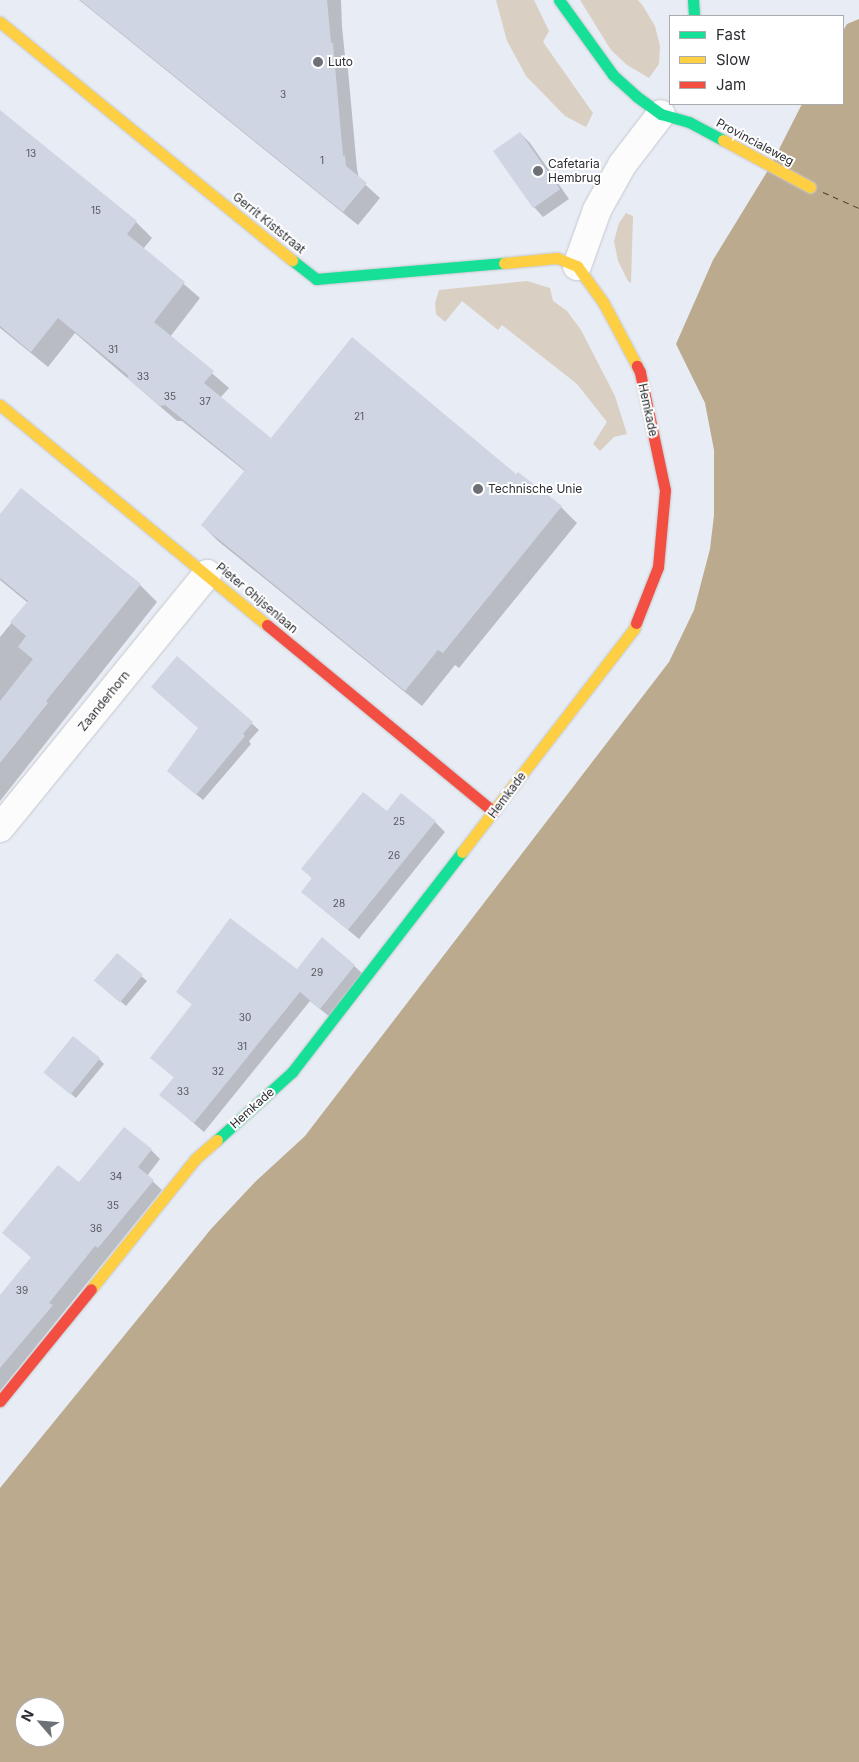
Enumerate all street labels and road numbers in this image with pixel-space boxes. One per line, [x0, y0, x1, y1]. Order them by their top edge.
street label: Provincialeweg [714, 115, 796, 169]
street label: Gerrit Kiststraat [230, 189, 308, 257]
street label: Hemkade [635, 382, 661, 438]
street label: Pieter Ghijsenlaan [213, 560, 301, 636]
street label: Zaanderhorn [75, 668, 133, 734]
street label: Hemkade [485, 769, 529, 821]
street label: Hemkade [227, 1085, 277, 1131]

